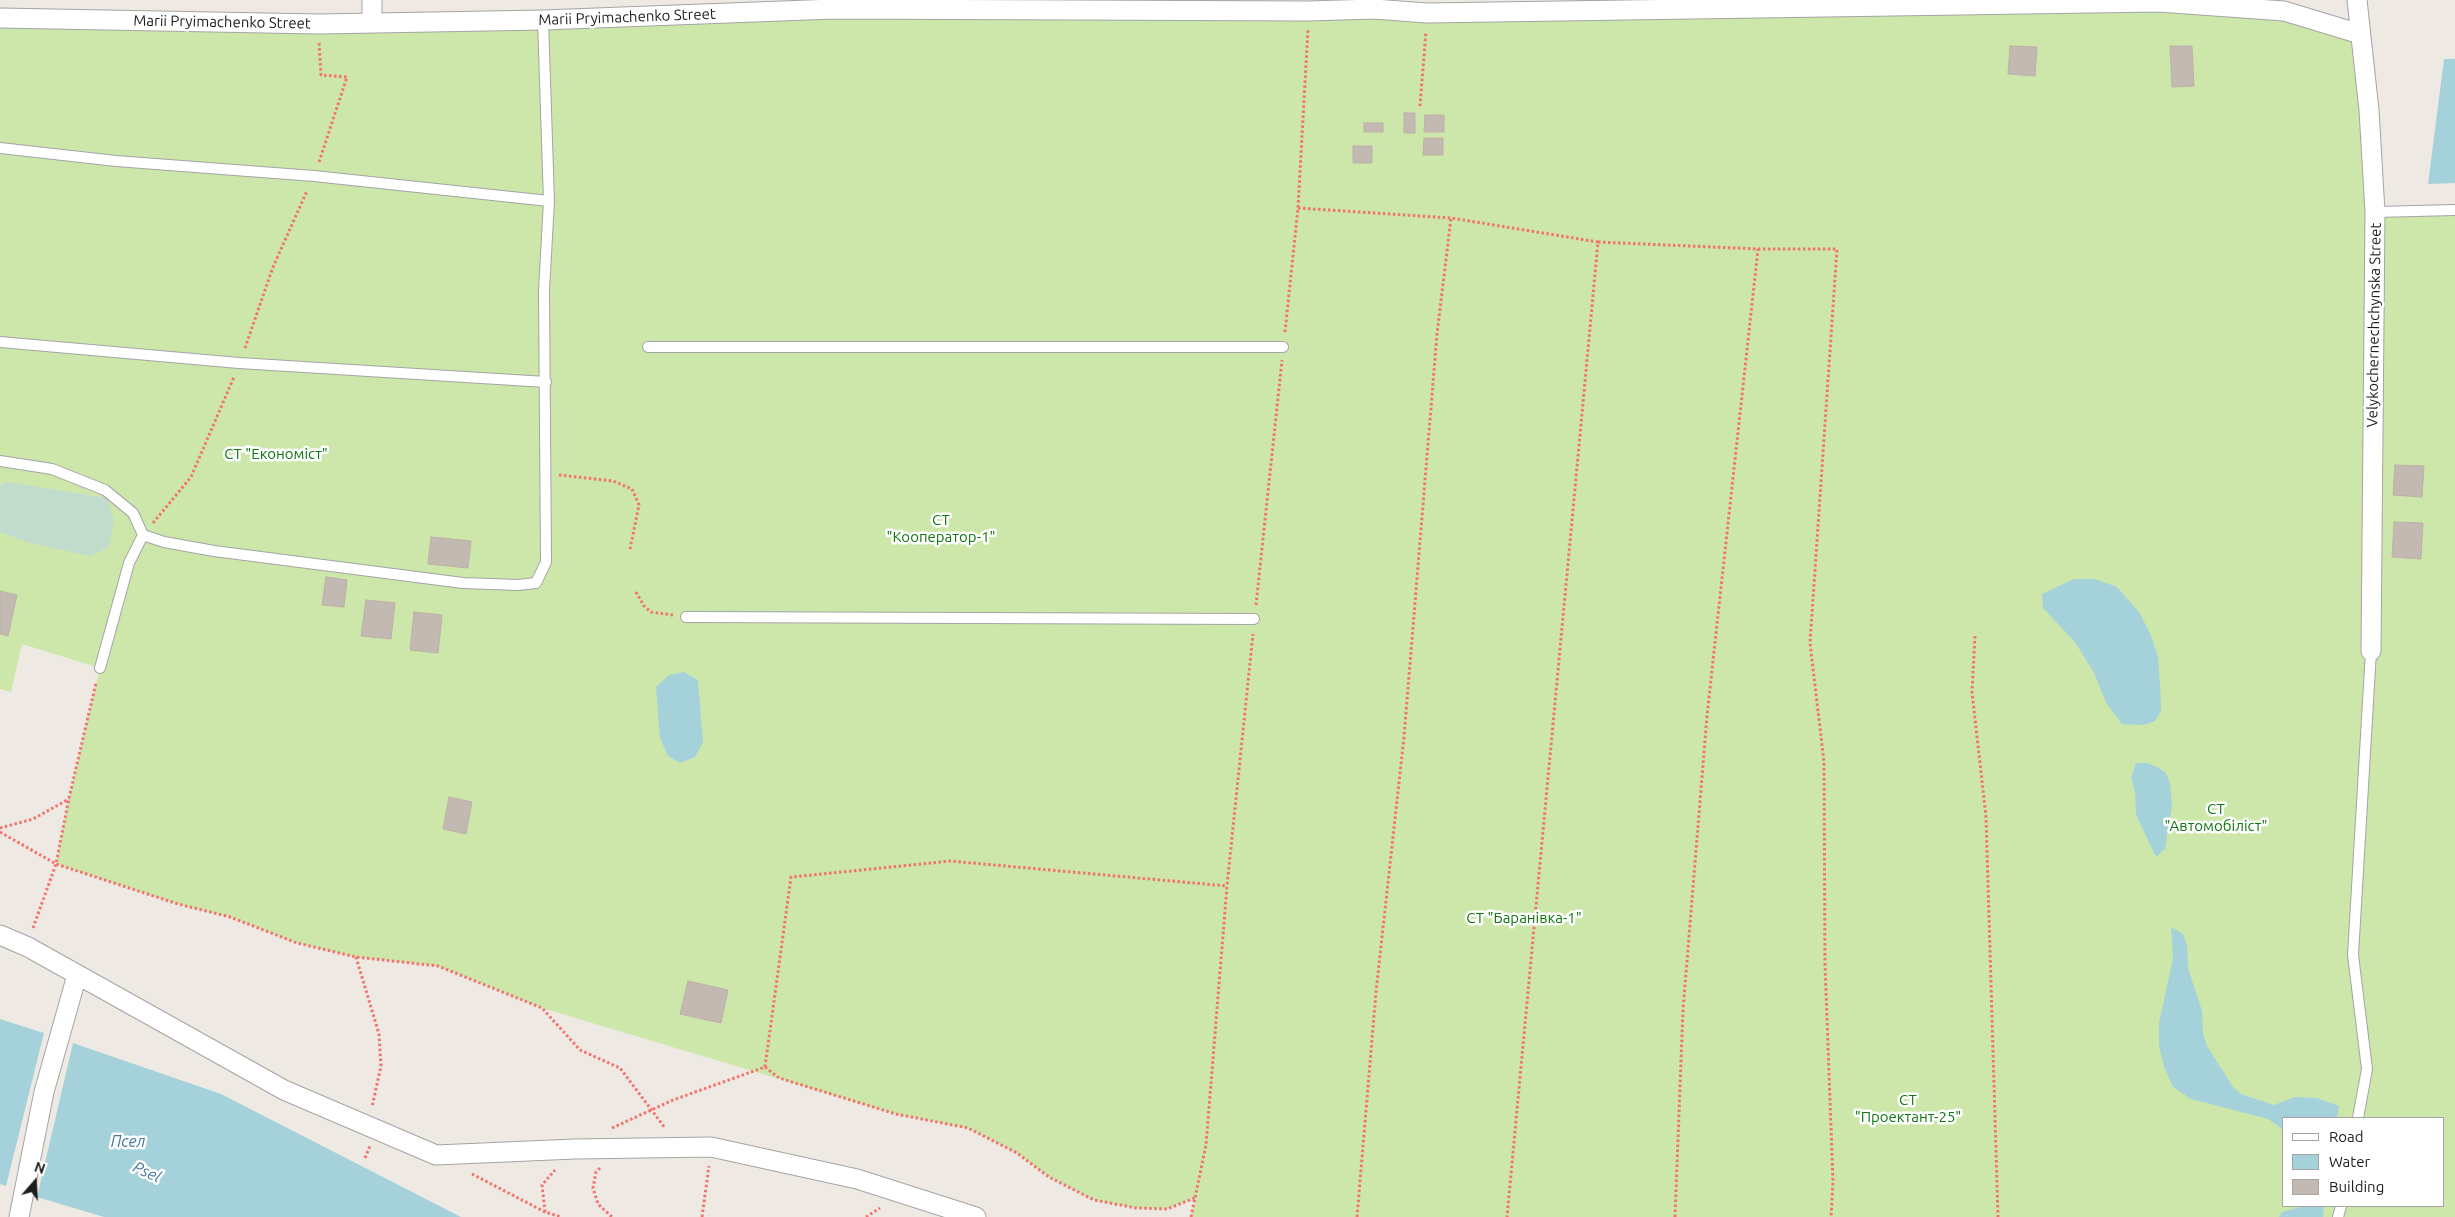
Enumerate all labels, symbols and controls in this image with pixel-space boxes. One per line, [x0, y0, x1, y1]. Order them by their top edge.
street label: Marii Pryimachenko Street [538, 5, 716, 29]
street label: Marii Pryimachenko Street [133, 11, 311, 33]
street label: Velykochernechchynska Street [2363, 223, 2385, 427]
park label: СТ "Економіст" [224, 445, 328, 463]
park label: СТ "Кооператор-1" [886, 511, 996, 546]
park label: СТ "Автомобіліст" [2165, 800, 2267, 835]
park label: СТ "Баранівка-1" [1466, 909, 1582, 927]
park label: СТ "Проектант-25" [1855, 1091, 1961, 1126]
legend [2282, 1117, 2445, 1207]
text: Road [2329, 1128, 2364, 1145]
water label: Псел [111, 1132, 145, 1152]
text: Water [2329, 1153, 2370, 1170]
north arrow [10, 1157, 60, 1207]
water label: Psel [130, 1157, 164, 1187]
text: N [32, 1159, 47, 1177]
text: Building [2329, 1178, 2384, 1195]

